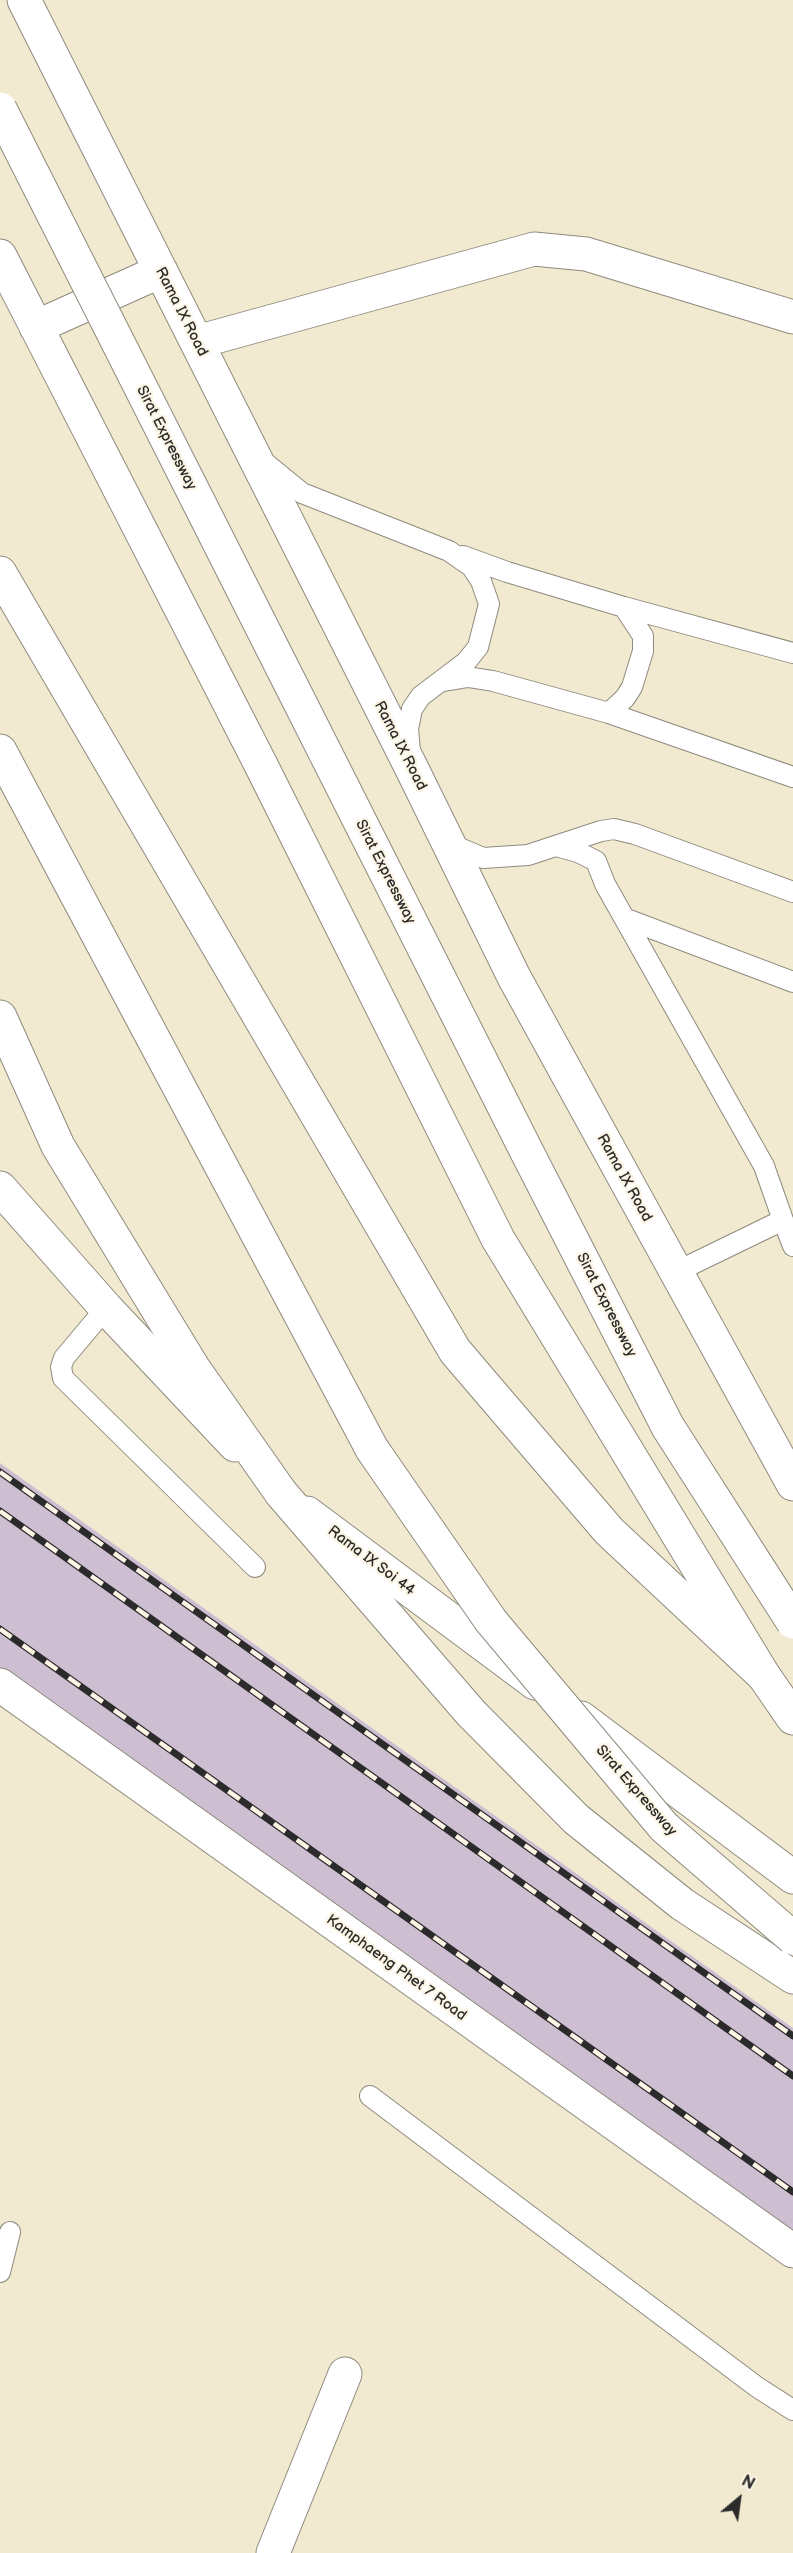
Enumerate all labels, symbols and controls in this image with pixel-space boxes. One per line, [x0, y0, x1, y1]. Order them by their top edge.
street label: Rama IX Road [151, 264, 211, 360]
street label: Sirat Expressway [132, 383, 200, 493]
street label: Rama IX Road [370, 698, 430, 794]
street label: Sirat Expressway [351, 817, 419, 927]
street label: Rama IX Road [592, 1131, 656, 1225]
street label: Sirat Expressway [572, 1250, 640, 1360]
street label: Rama IX Soi 44 [324, 1522, 418, 1600]
street label: Sirat Expressway [592, 1742, 680, 1840]
street label: Kamphaeng Phet 7 Road [322, 1911, 470, 2025]
north arrow [709, 2469, 769, 2529]
text: N [738, 2472, 758, 2494]

